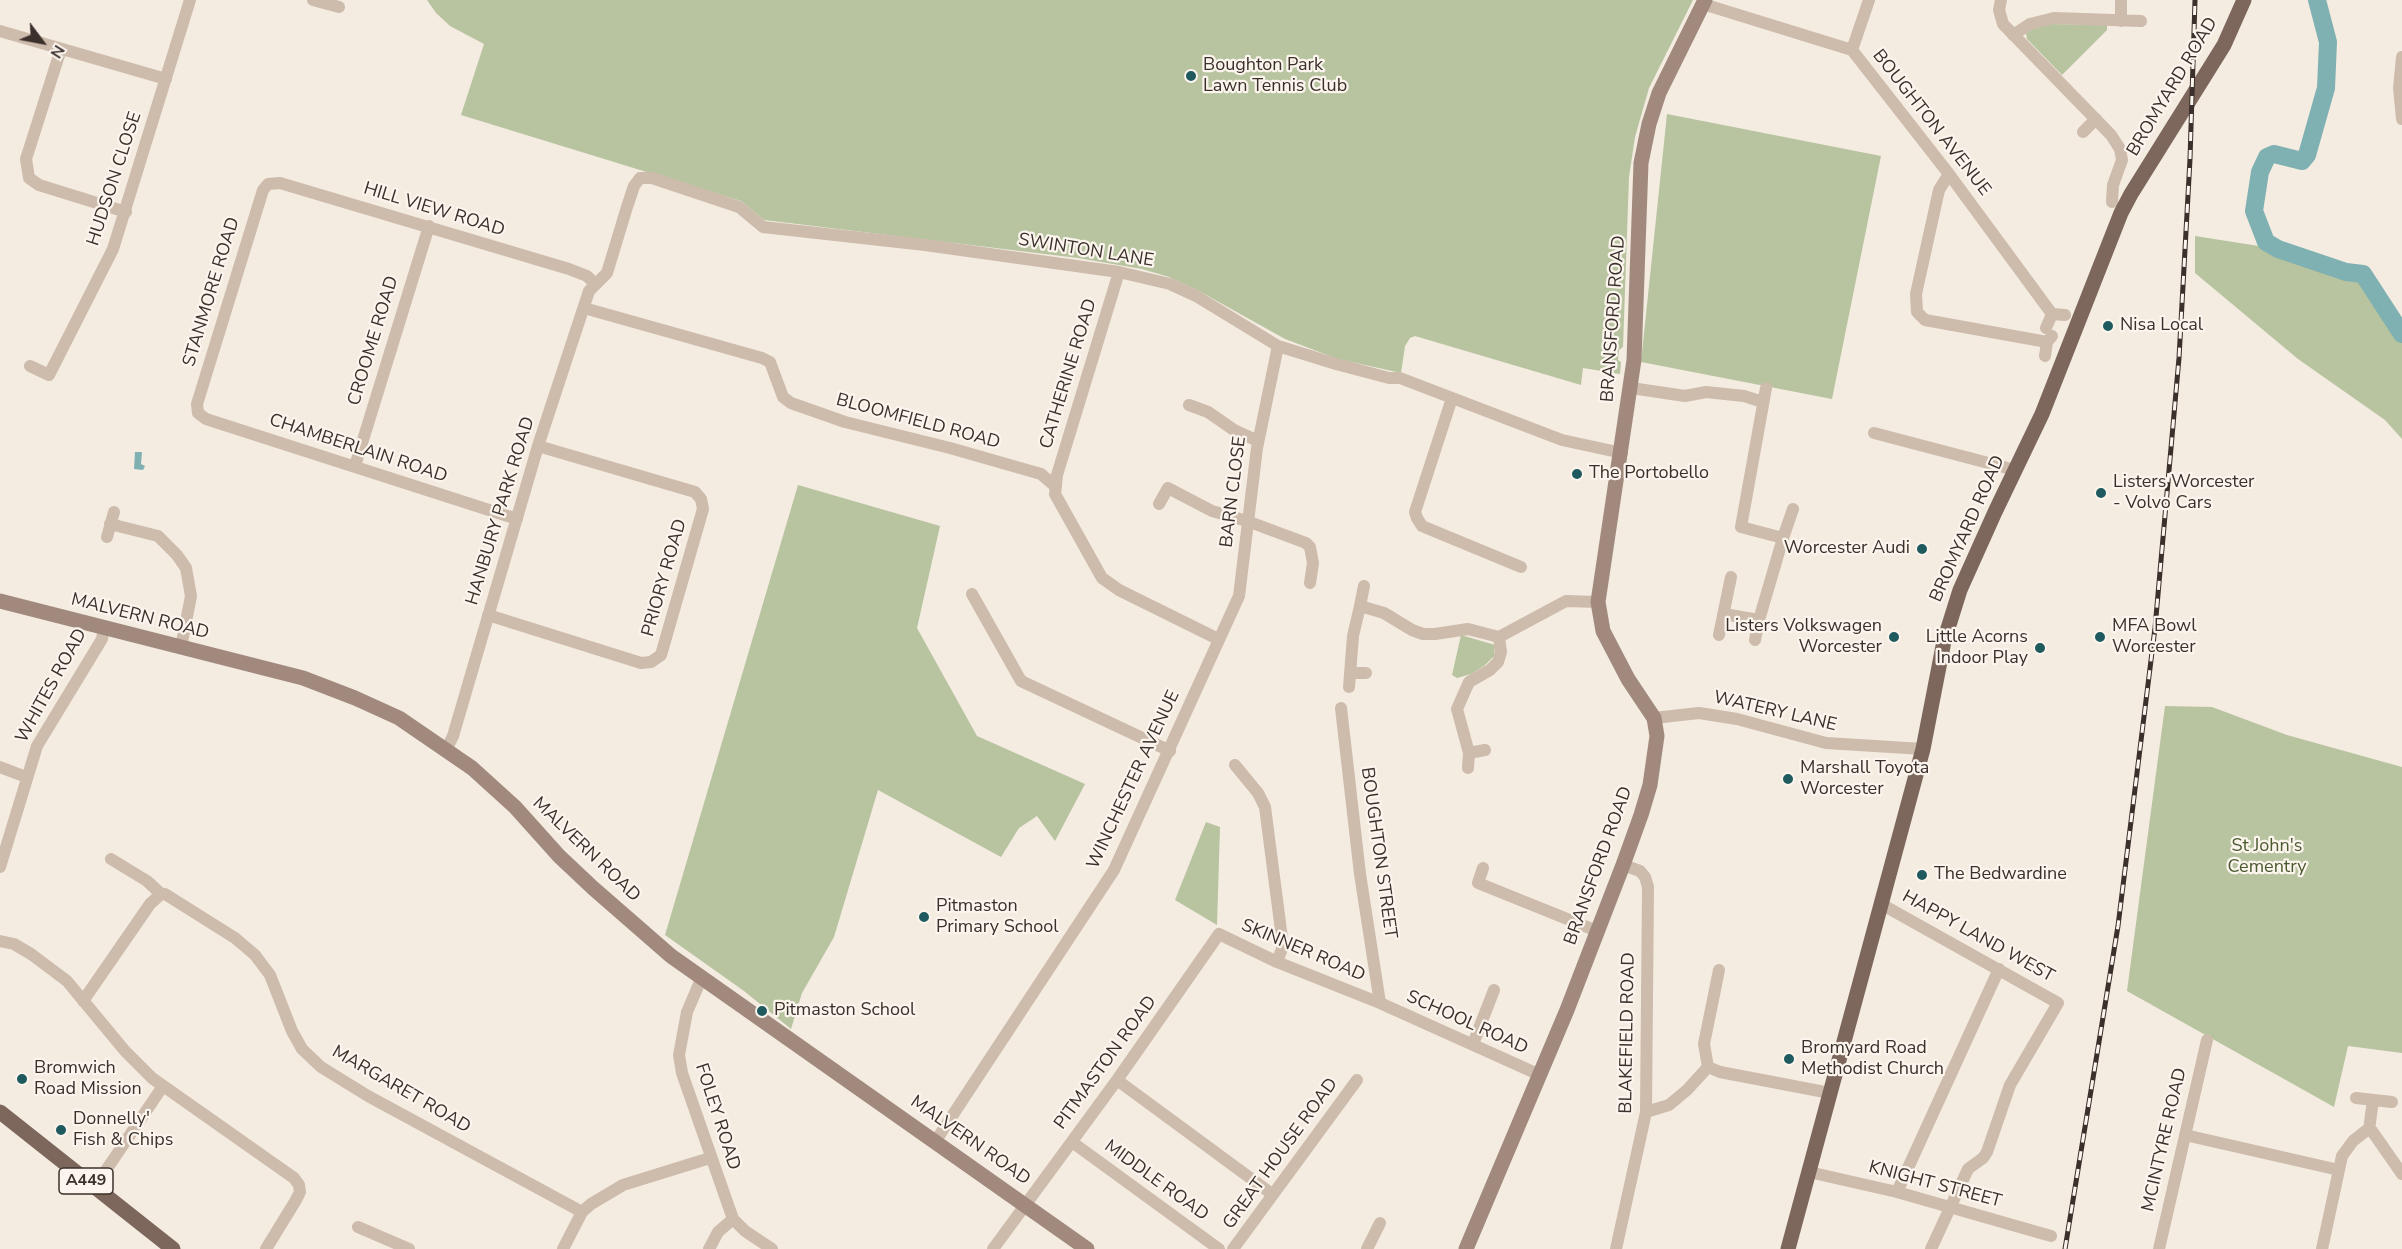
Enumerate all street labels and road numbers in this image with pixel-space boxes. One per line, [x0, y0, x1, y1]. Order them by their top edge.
street label: BROMYARD ROAD [2123, 14, 2223, 160]
street label: BOUGHTON AVENUE [1867, 46, 1995, 200]
street label: HUDSON CLOSE [83, 109, 147, 249]
street label: HILL VIEW ROAD [361, 178, 507, 242]
street label: STANMORE ROAD [179, 215, 245, 369]
street label: SWINTON LANE [1017, 230, 1155, 272]
street label: BRANSFORD ROAD [1597, 235, 1631, 403]
street label: CROOME ROAD [344, 274, 404, 408]
street label: CATHERINE ROAD [1036, 296, 1102, 452]
street label: BLOOMFIELD ROAD [834, 390, 1002, 454]
street label: CHAMBERLAIN ROAD [266, 410, 450, 488]
street label: HANBURY PARK ROAD [462, 414, 540, 608]
street label: BARN CLOSE [1216, 435, 1252, 549]
street label: BROMYARD ROAD [1926, 452, 2010, 606]
street label: PRIORY ROAD [638, 517, 692, 639]
street label: MALVERN ROAD [69, 589, 211, 645]
street label: WHITES ROAD [12, 625, 92, 747]
street label: WINCHESTER AVENUE [1083, 687, 1185, 873]
street label: WATERY LANE [1711, 687, 1839, 737]
street label: BOUGHTON STREET [1355, 766, 1401, 940]
street label: BRANSFORD ROAD [1560, 784, 1638, 948]
street label: MALVERN ROAD [528, 793, 644, 907]
street label: HAPPY LAND WEST [1898, 886, 2058, 988]
street label: SKINNER ROAD [1238, 915, 1368, 987]
street label: BLAKEFIELD ROAD [1616, 952, 1640, 1114]
street label: SCHOOL ROAD [1403, 987, 1531, 1059]
street label: PITMASTON ROAD [1050, 992, 1162, 1134]
street label: MARGARET ROAD [328, 1042, 474, 1138]
street label: FOLEY ROAD [690, 1061, 744, 1173]
street label: MCINTYRE ROAD [2138, 1066, 2192, 1214]
street label: GREAT HOUSE ROAD [1219, 1074, 1343, 1234]
street label: MALVERN ROAD [906, 1092, 1034, 1190]
street label: MIDDLE ROAD [1100, 1136, 1212, 1226]
street label: KNIGHT STREET [1866, 1157, 2004, 1213]
road number: A449 [59, 1168, 113, 1194]

